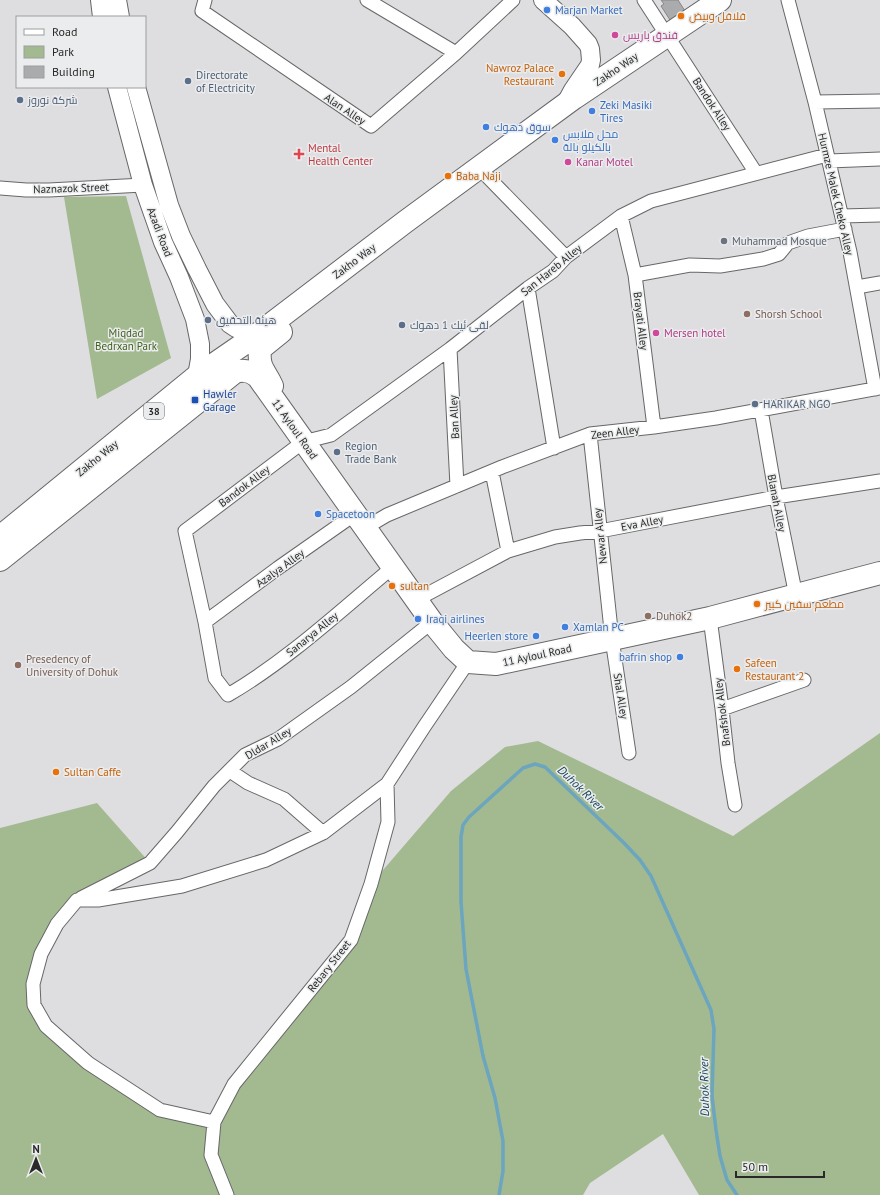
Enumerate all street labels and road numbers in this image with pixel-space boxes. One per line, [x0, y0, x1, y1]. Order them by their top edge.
street label: Zakho Way [591, 49, 642, 89]
street label: Bandok Alley [690, 75, 735, 134]
street label: Alan Alley [322, 90, 369, 128]
street label: Hurmze Malek Cheko Alley [815, 132, 857, 257]
street label: Naznazok Street [33, 180, 109, 196]
street label: Azadi Road [144, 205, 176, 259]
street label: Zakho Way [330, 240, 379, 282]
street label: San Hareb Alley [518, 241, 585, 299]
street label: Brayati Alley [630, 291, 652, 352]
street label: Ban Alley [446, 394, 462, 439]
street label: 11 Ayloul Road [269, 396, 321, 462]
road number: 38 [144, 403, 164, 419]
street label: Zeen Alley [590, 422, 641, 442]
street label: Zakho Way [73, 436, 122, 479]
street label: Bandok Alley [216, 462, 273, 510]
street label: Blanah Alley [765, 473, 790, 534]
street label: Newar Alley [590, 507, 610, 565]
street label: Eva Alley [620, 512, 665, 534]
street label: Azalya Alley [253, 545, 308, 590]
street label: Sanarya Alley [283, 608, 342, 659]
street label: 11 Ayloul Road [501, 641, 573, 669]
street label: Shal Alley [610, 672, 632, 721]
street label: Bnafshok Alley [711, 676, 733, 747]
street label: Dldar Alley [242, 723, 294, 762]
street label: Rebary Street [304, 937, 354, 995]

